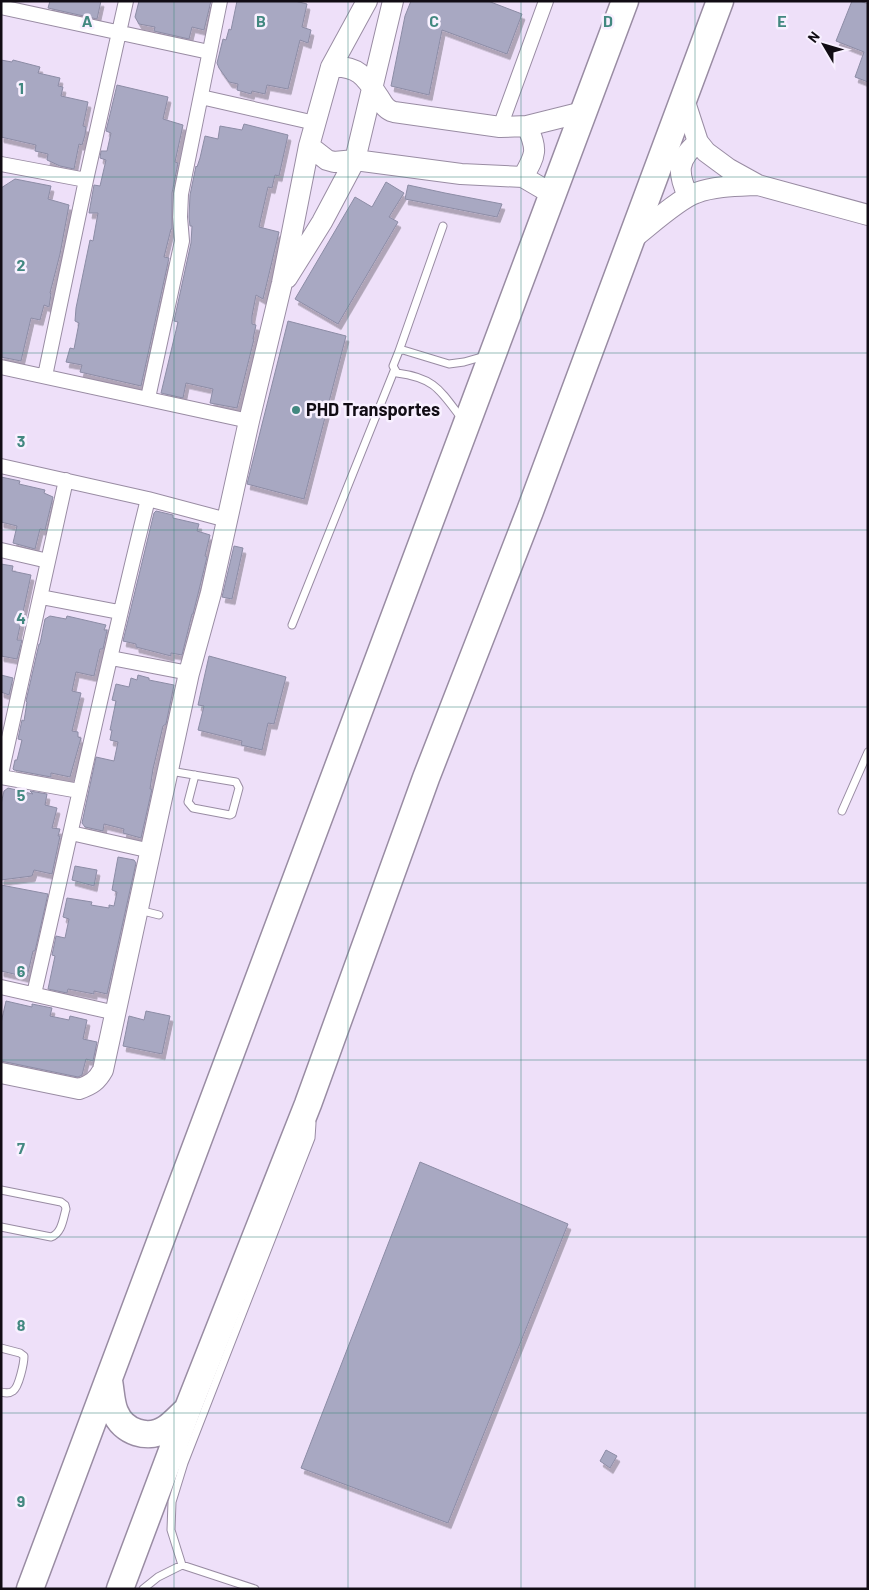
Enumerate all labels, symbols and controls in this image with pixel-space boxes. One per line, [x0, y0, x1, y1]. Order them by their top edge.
text: A [82, 11, 93, 30]
text: B [256, 11, 266, 30]
text: C [429, 11, 439, 30]
text: D [603, 11, 613, 30]
text: E [777, 11, 787, 30]
north arrow [799, 20, 849, 70]
text: N [804, 28, 823, 46]
text: 1 [18, 78, 24, 97]
text: 2 [17, 255, 26, 274]
place label: PHD Transportes [306, 398, 440, 420]
marker: PHD Transportes [290, 404, 302, 416]
text: 3 [17, 431, 25, 450]
text: 4 [16, 608, 26, 627]
text: 5 [17, 785, 26, 804]
text: 6 [17, 961, 26, 980]
text: 7 [17, 1138, 25, 1157]
text: 8 [17, 1315, 26, 1334]
text: 9 [17, 1491, 25, 1510]

